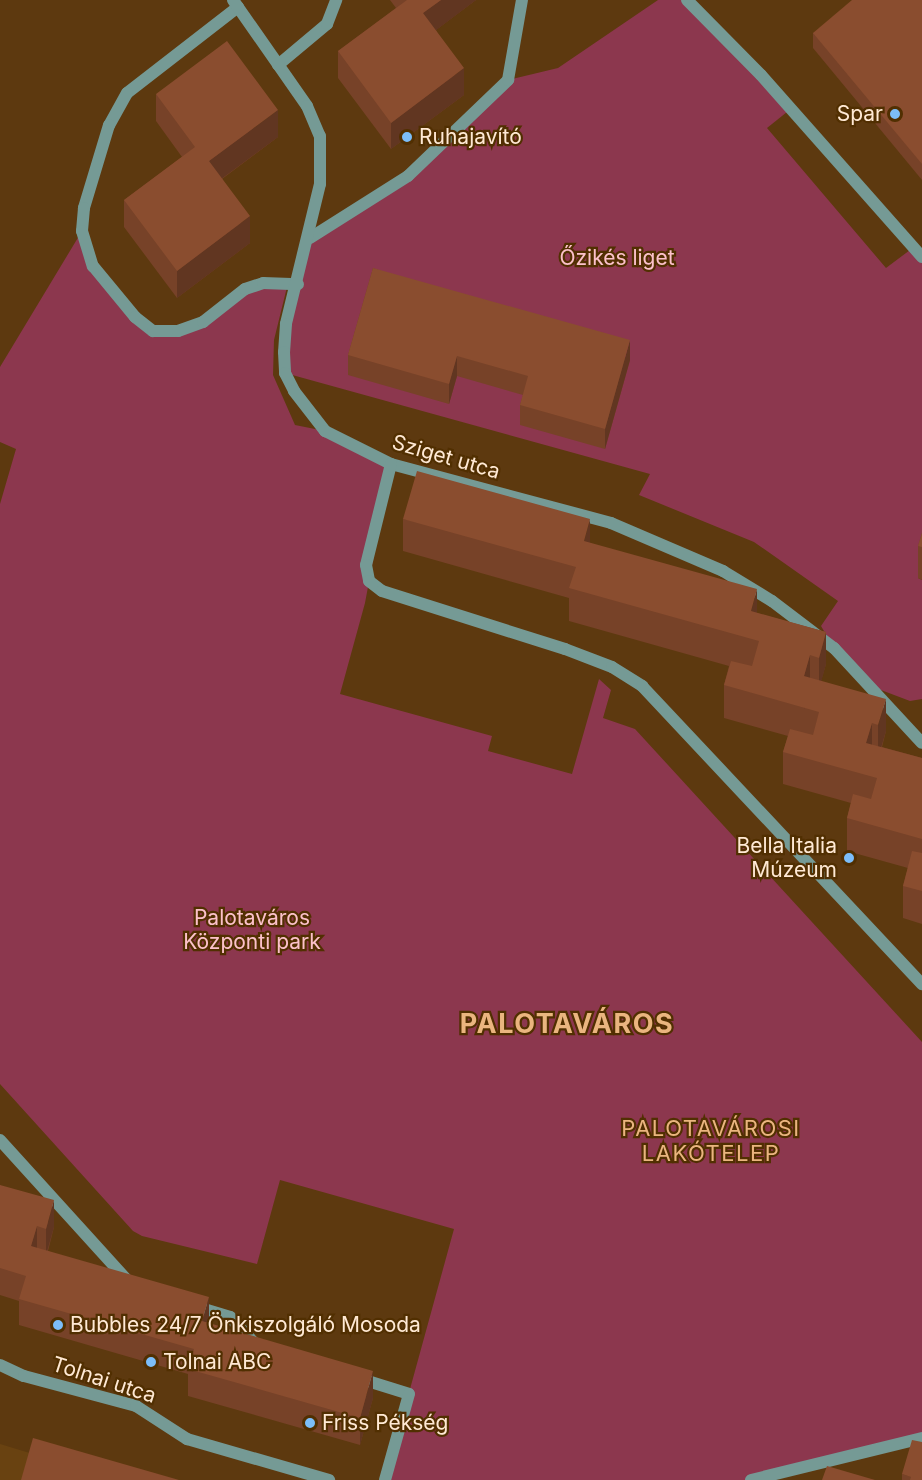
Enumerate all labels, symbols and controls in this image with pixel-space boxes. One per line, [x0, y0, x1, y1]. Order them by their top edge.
place label: Spar [837, 101, 883, 127]
marker: Spar [888, 107, 902, 121]
place label: Ruhajavító [419, 124, 522, 150]
marker: Ruhajavító [400, 130, 414, 144]
park label: Őzikés liget [559, 245, 675, 271]
street label: Sziget utca [389, 430, 503, 484]
place label: Bella Italia Múzeum [736, 833, 837, 883]
marker: Bella Italia Múzeum [842, 851, 856, 865]
park label: Palotaváros Központi park [183, 905, 321, 955]
district label: PALOTAVÁROS [460, 1008, 674, 1040]
district label: PALOTAVÁROSI LAKÓTELEP [621, 1115, 801, 1166]
place label: Bubbles 24/7 Önkiszolgáló Mosoda [70, 1312, 421, 1338]
marker: Bubbles 24/7 Önkiszolgáló Mosoda [51, 1318, 65, 1332]
place label: Tolnai ABC [163, 1349, 271, 1375]
street label: Tolnai utca [49, 1351, 159, 1409]
marker: Tolnai ABC [144, 1355, 158, 1369]
place label: Friss Pékség [322, 1410, 448, 1436]
marker: Friss Pékség [303, 1416, 317, 1430]

